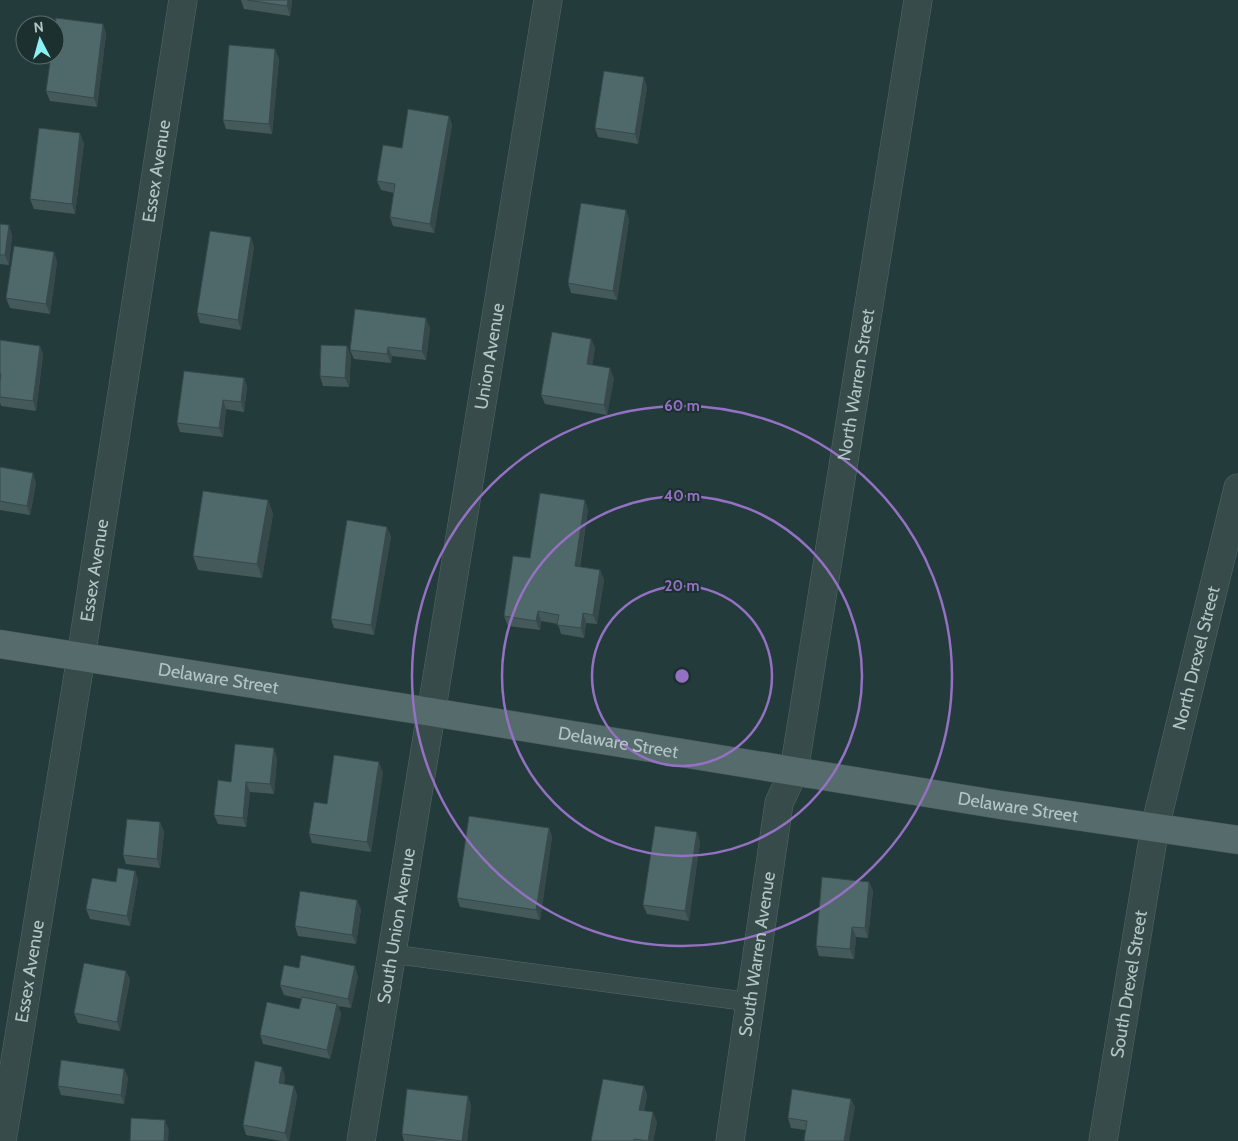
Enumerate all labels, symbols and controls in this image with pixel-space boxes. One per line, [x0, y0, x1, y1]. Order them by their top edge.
north arrow [15, 15, 65, 65]
text: N [33, 18, 45, 37]
street label: Essex Avenue [138, 118, 175, 224]
street label: Union Avenue [470, 302, 509, 411]
street label: North Warren Street [833, 307, 879, 462]
text: 60 m [664, 397, 700, 415]
text: 40 m [664, 487, 700, 505]
street label: Essex Avenue [76, 518, 113, 623]
text: 20 m [665, 577, 699, 595]
street label: North Drexel Street [1168, 584, 1225, 733]
street label: Delaware Street [157, 658, 280, 699]
centre of rings [673, 667, 691, 685]
street label: Delaware Street [556, 722, 680, 763]
street label: Delaware Street [956, 787, 1080, 827]
street label: South Union Avenue [373, 846, 420, 1005]
street label: South Warren Avenue [734, 870, 780, 1038]
street label: South Drexel Street [1106, 909, 1152, 1060]
street label: Essex Avenue [11, 918, 49, 1024]

